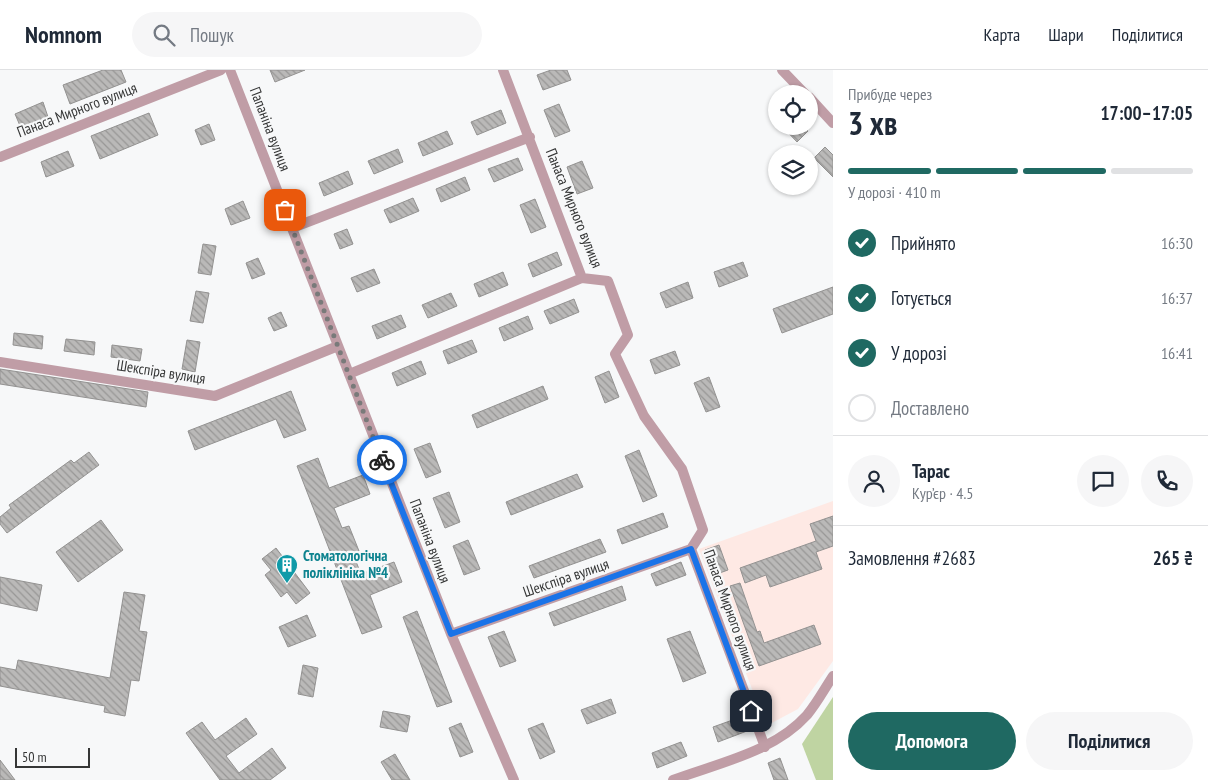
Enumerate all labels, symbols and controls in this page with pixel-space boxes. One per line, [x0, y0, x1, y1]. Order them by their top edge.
search box [132, 12, 482, 57]
text: Nomnom [25, 19, 102, 50]
icon: search [150, 21, 178, 49]
text: Пошук [190, 23, 234, 47]
text: Карта [984, 23, 1020, 46]
text: Шари [1048, 23, 1084, 46]
text: Поділитися [1112, 23, 1183, 46]
street label: Панаса Мирного вулиця [14, 78, 140, 141]
street label: Папаніна вулиця [246, 84, 295, 174]
text: Прибуде через [848, 84, 932, 104]
map controls [768, 85, 818, 195]
button: locate [768, 85, 818, 135]
text: 17:00–17:05 [1100, 101, 1193, 125]
text: 3 хв [848, 102, 897, 144]
street label: Панаса Мирного вулиця [542, 145, 607, 270]
button: layers [768, 145, 818, 195]
text: У дорозі · 410 m [848, 182, 941, 202]
pin [264, 189, 306, 231]
icon: bag [271, 196, 299, 224]
icon: check [848, 229, 876, 257]
text: Прийнято [891, 231, 956, 255]
text: 16:30 [1161, 233, 1193, 253]
icon: check [848, 284, 876, 312]
text: Готується [891, 286, 952, 310]
text: 16:37 [1161, 288, 1193, 308]
icon: check [848, 339, 876, 367]
text: У дорозі [891, 341, 947, 365]
text: 16:41 [1161, 343, 1193, 363]
street label: Шекспіра вулиця [115, 355, 207, 388]
text: Доставлено [891, 396, 969, 420]
courier [357, 435, 407, 485]
icon: bike [368, 446, 396, 474]
button: person [848, 455, 900, 507]
button: chat [1077, 455, 1129, 507]
button: phone [1141, 455, 1193, 507]
text: Тарас [912, 459, 950, 483]
text: Кур’єр · 4.5 [912, 483, 973, 503]
street label: Папаніна вулиця [406, 496, 455, 586]
place label: Стоматологічна поліклініка №4 [303, 546, 388, 582]
text: Замовлення #2683 [848, 546, 976, 570]
text: 265 ₴ [1153, 546, 1193, 570]
street label: Панаса Мирного вулиця [700, 547, 761, 673]
building icon: Стоматологічна поліклініка №4 [275, 553, 299, 584]
street label: Шекспіра вулиця [520, 554, 612, 601]
pin [730, 690, 772, 732]
icon: home [737, 697, 765, 725]
button: Допомога [848, 712, 1016, 770]
button: Поділитися [1026, 712, 1193, 770]
scale bar [15, 745, 90, 768]
text: 50 m [22, 748, 47, 766]

